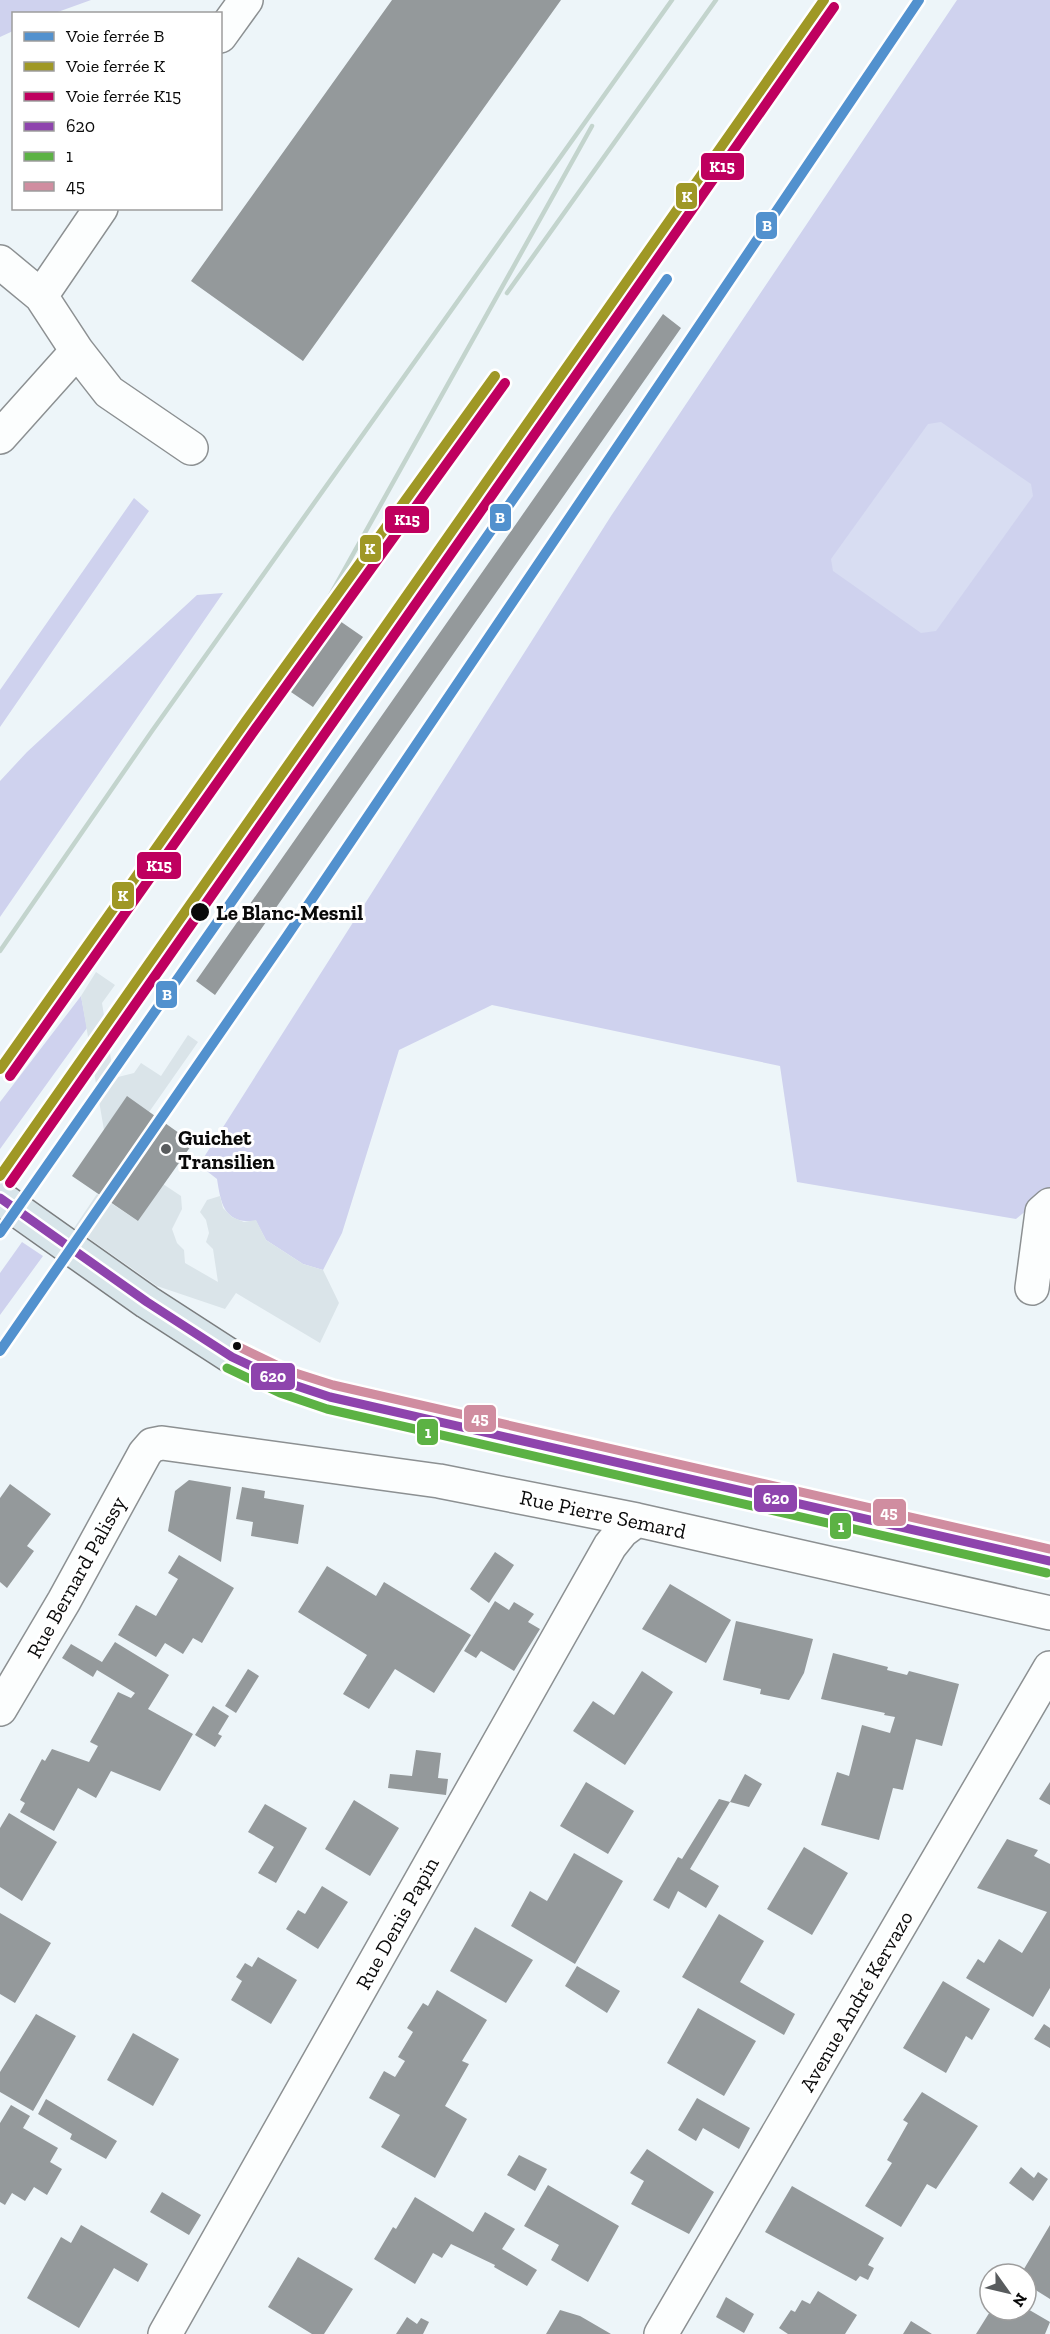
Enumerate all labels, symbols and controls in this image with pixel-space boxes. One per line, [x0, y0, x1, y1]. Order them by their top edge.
legend [12, 12, 222, 210]
text: Voie ferrée B [65, 25, 164, 47]
text: Voie ferrée K [65, 55, 165, 77]
text: Voie ferrée K15 [65, 85, 181, 107]
text: 620 [66, 115, 95, 137]
text: 1 [66, 145, 73, 167]
line badge: K15 [700, 152, 745, 181]
text: K15 [709, 157, 735, 176]
text: 45 [66, 175, 85, 197]
line badge: K [675, 182, 698, 210]
text: K [682, 187, 693, 206]
line badge: B [755, 211, 778, 240]
text: B [762, 216, 772, 235]
line badge: B [489, 503, 512, 532]
line badge: K15 [384, 505, 430, 534]
text: B [495, 508, 505, 527]
text: K15 [394, 510, 420, 529]
line badge: K [359, 534, 382, 563]
text: K [365, 539, 376, 558]
line badge: K15 [136, 851, 182, 880]
text: K15 [146, 856, 172, 875]
line badge: K [111, 881, 135, 910]
text: K [118, 886, 129, 905]
place label: Le Blanc-Mesnil [216, 900, 363, 925]
marker: Le Blanc-Mesnil [189, 901, 211, 923]
line badge: B [155, 980, 178, 1009]
text: B [162, 985, 172, 1004]
place label: Guichet Transilien [178, 1125, 275, 1174]
marker: Guichet Transilien [159, 1142, 173, 1156]
unlabelled marker [231, 1340, 243, 1352]
line badge: 620 [250, 1362, 296, 1391]
text: 620 [260, 1367, 286, 1386]
line badge: 45 [463, 1404, 497, 1433]
text: 45 [471, 1409, 489, 1428]
line badge: 1 [416, 1418, 439, 1446]
text: 1 [425, 1423, 432, 1442]
street label: Rue Pierre Semard [518, 1484, 689, 1544]
line badge: 620 [753, 1484, 798, 1513]
text: 620 [763, 1489, 789, 1508]
street label: Rue Bernard Palissy [21, 1492, 131, 1662]
line badge: 45 [872, 1498, 907, 1527]
text: 45 [880, 1503, 898, 1522]
line badge: 1 [829, 1512, 852, 1540]
text: 1 [838, 1517, 845, 1536]
street label: Rue Denis Papin [350, 1852, 444, 1994]
street label: Avenue André Kervazo [794, 1906, 918, 2096]
north arrow [978, 2262, 1038, 2322]
text: N [1009, 2290, 1031, 2310]

